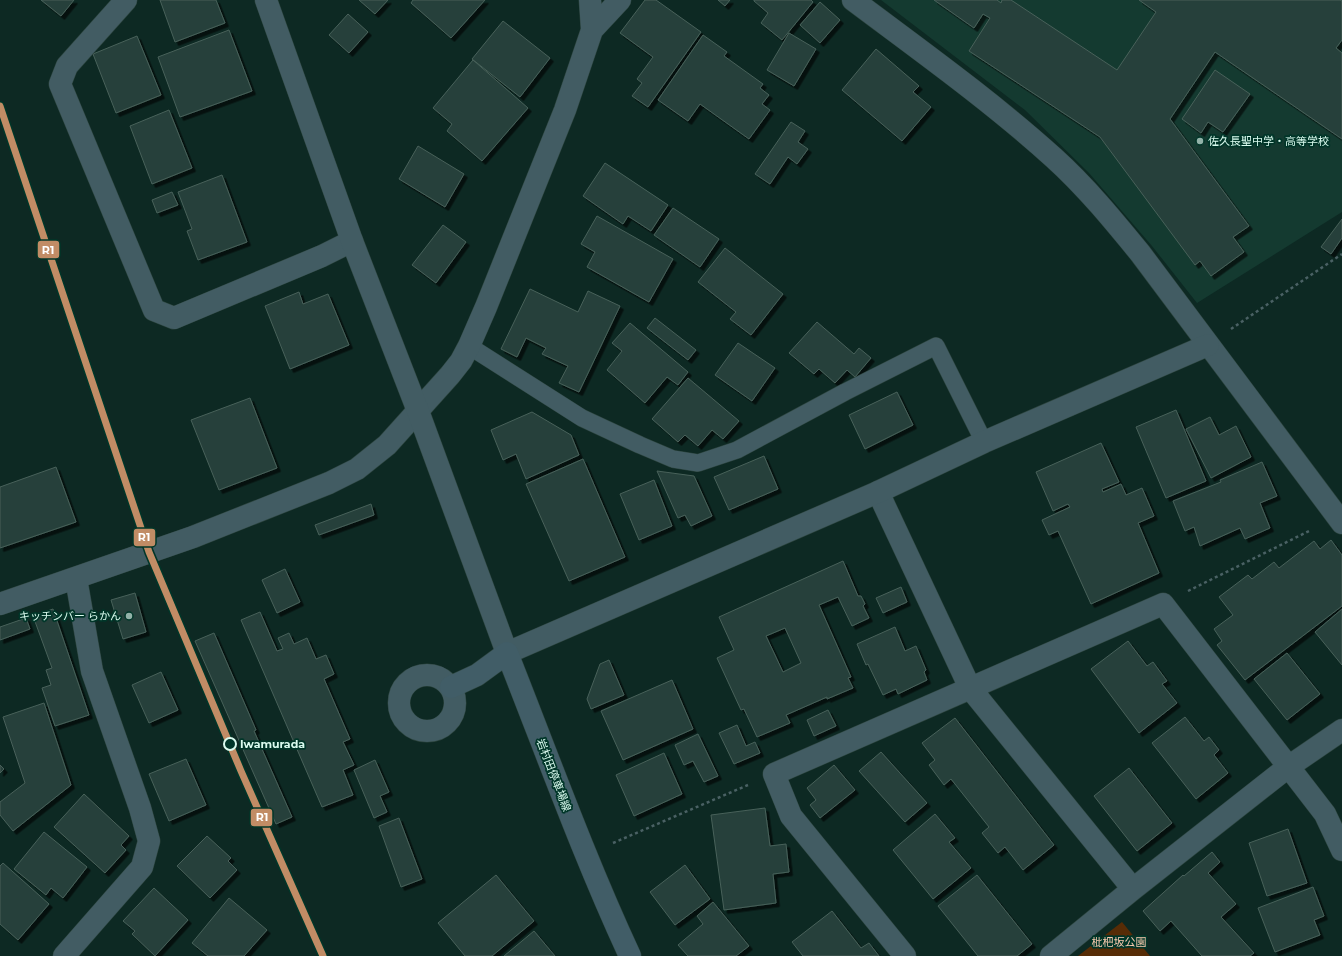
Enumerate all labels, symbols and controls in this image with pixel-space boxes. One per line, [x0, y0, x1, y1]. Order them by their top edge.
place label: 佐久長聖中学・高等学校 [1208, 134, 1329, 148]
marker: 佐久長聖中学・高等学校 [1195, 136, 1205, 146]
line badge: R1 [37, 240, 60, 259]
text: R1 [42, 243, 54, 257]
line badge: R1 [133, 528, 156, 547]
text: R1 [138, 530, 150, 544]
place label: キッチンバー らかん [19, 609, 121, 623]
marker: キッチンバー らかん [124, 611, 134, 621]
marker: Iwamurada [223, 737, 237, 751]
place label: Iwamurada [240, 737, 305, 751]
street label: 岩村田停車場線 [534, 737, 574, 813]
line badge: R1 [250, 808, 273, 827]
text: R1 [256, 810, 268, 824]
park label: 枇杷坂公園 [1092, 935, 1147, 949]

